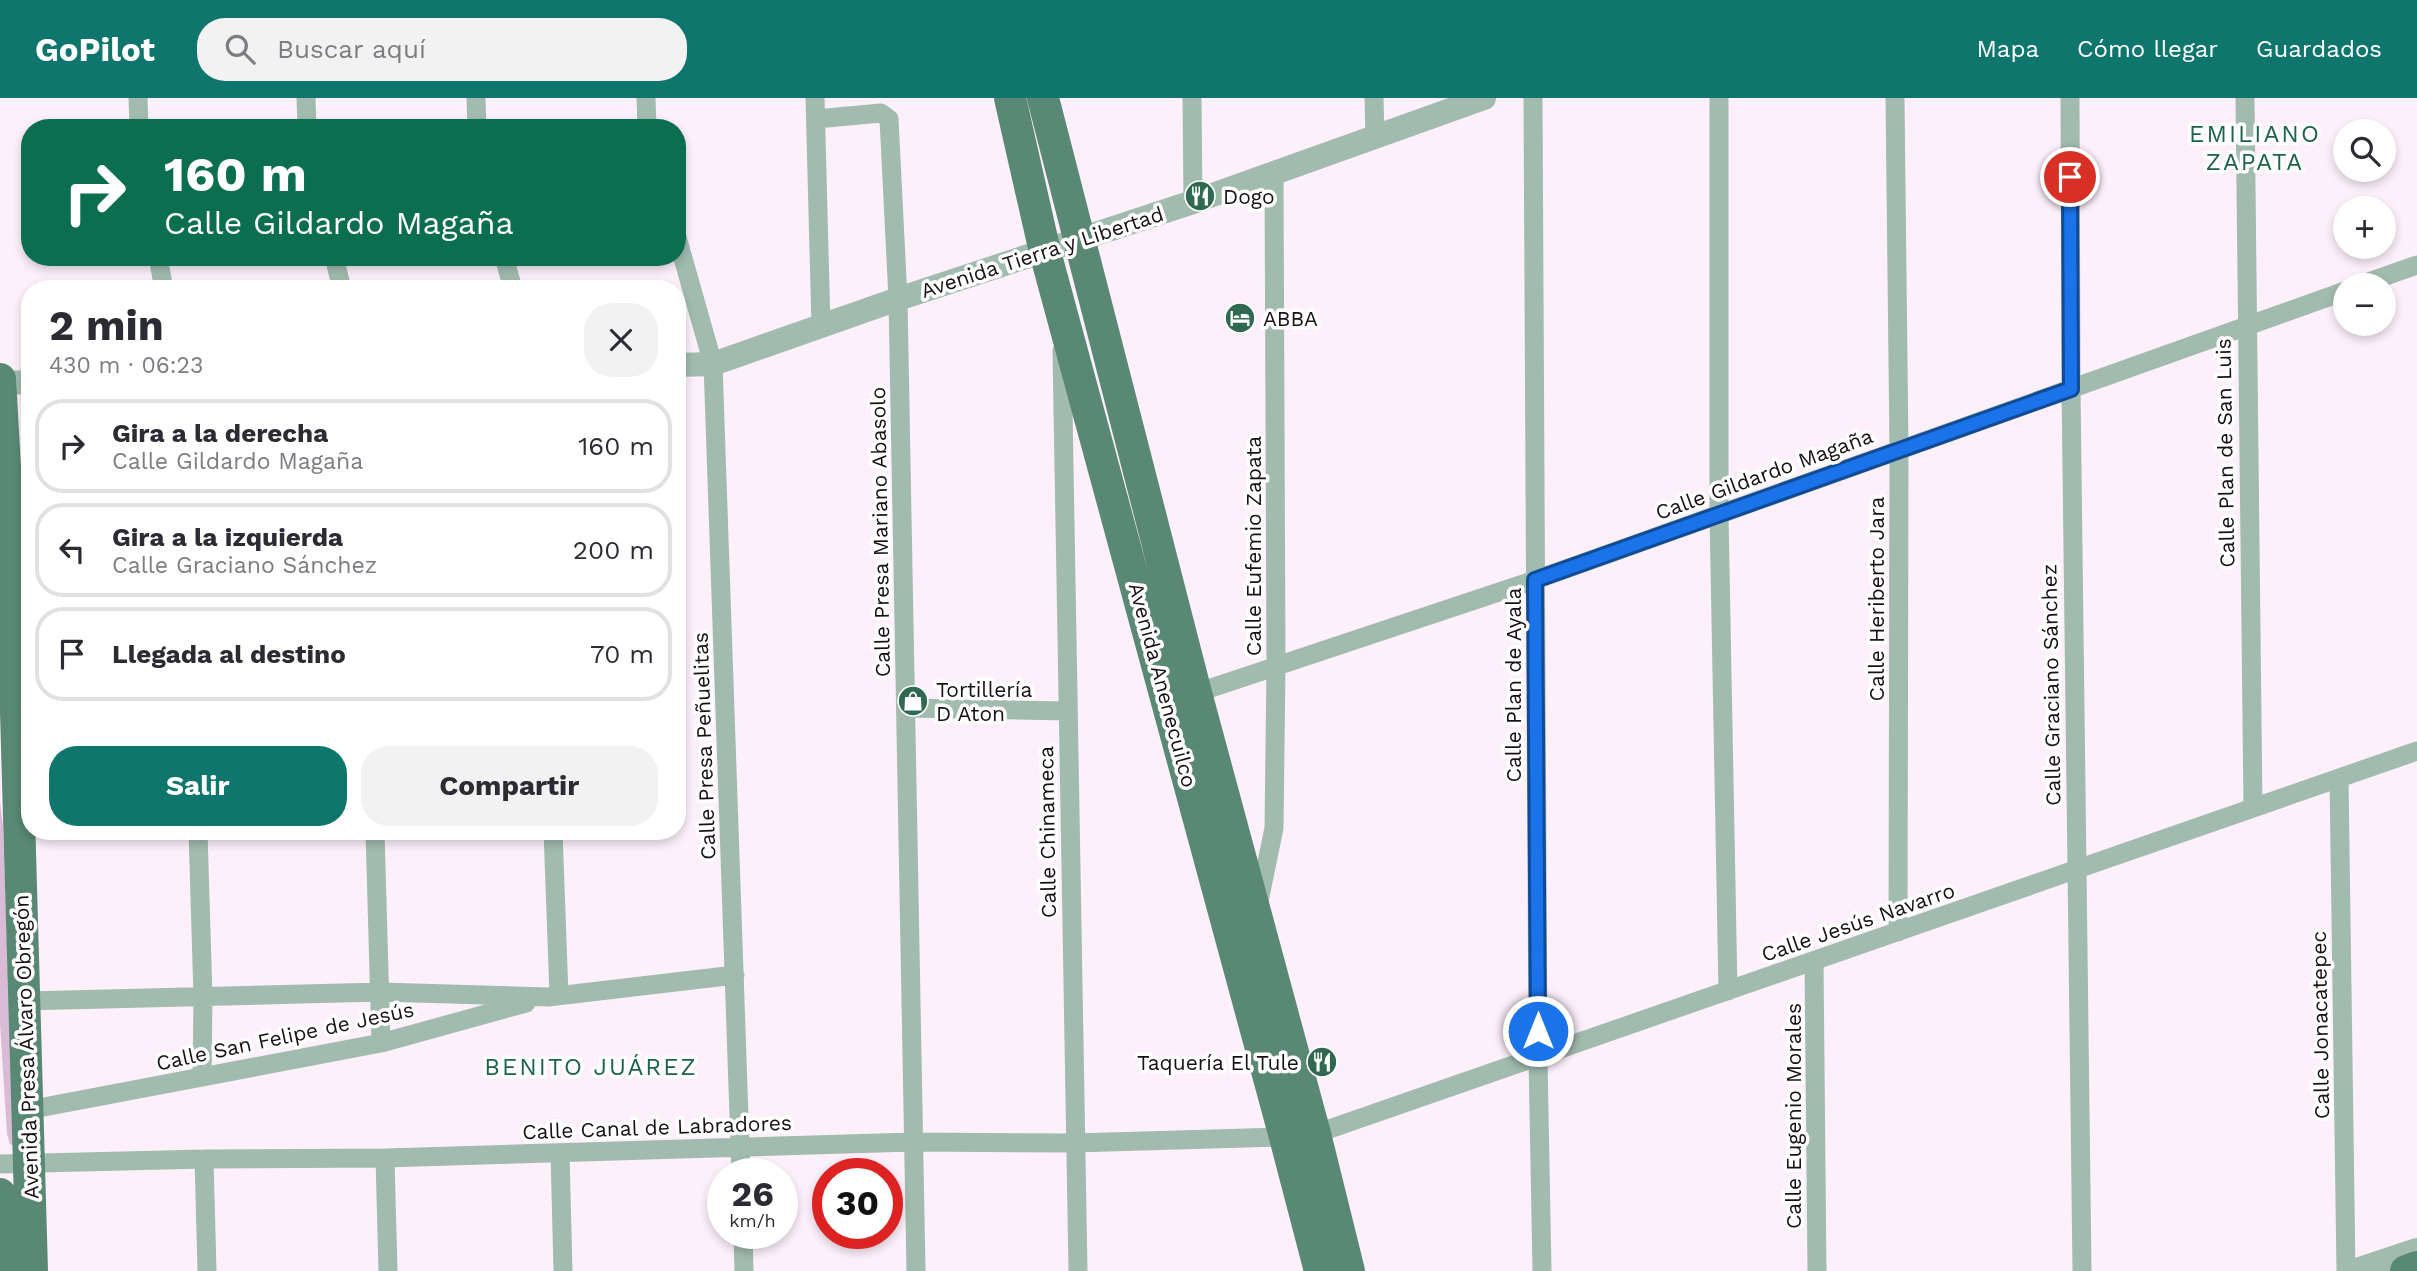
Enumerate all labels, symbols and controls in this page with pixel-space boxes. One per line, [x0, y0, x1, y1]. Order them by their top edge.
search box [197, 18, 687, 81]
text: GoPilot [35, 30, 155, 69]
icon: search [221, 30, 259, 68]
text: Buscar aquí [277, 34, 426, 64]
text: Mapa [1977, 35, 2039, 63]
text: Cómo llegar [2077, 35, 2218, 63]
text: Guardados [2256, 35, 2382, 63]
map controls [2333, 119, 2396, 336]
button: search [2333, 119, 2396, 182]
district label: EMILIANO ZAPATA [2189, 120, 2321, 176]
text: 160 m [164, 145, 307, 203]
icon: right [49, 147, 140, 238]
pin [2040, 147, 2100, 207]
icon: arrive [2051, 158, 2089, 196]
restaurant icon: Dogo [1183, 179, 1217, 213]
place label: Dogo [1223, 184, 1275, 209]
button: + [2333, 196, 2396, 259]
street label: Avenida Tierra y Libertad [918, 201, 1166, 303]
text: Calle Gildardo Magaña [164, 204, 514, 242]
button: − [2333, 273, 2396, 336]
text: 2 min [49, 301, 164, 350]
hotel icon: ABBA [1223, 301, 1257, 335]
button: close [584, 303, 658, 377]
place label: ABBA [1263, 306, 1318, 331]
street label: Calle Plan de San Luis [2211, 338, 2239, 568]
text: 430 m · 06:23 [49, 352, 203, 379]
street label: Calle Presa Mariano Abasolo [865, 387, 895, 677]
text: Gira a la derecha [112, 418, 328, 448]
street label: Calle Gildardo Magaña [1652, 423, 1876, 525]
icon: right [53, 427, 91, 465]
text: 160 m [578, 431, 654, 461]
street label: Calle Eufemio Zapata [1241, 436, 1266, 656]
text: Calle Gildardo Magaña [112, 448, 363, 475]
street label: Calle Heriberto Jara [1864, 497, 1889, 701]
text: Gira a la izquierda [112, 522, 343, 552]
icon: left [53, 531, 91, 569]
text: 200 m [573, 535, 654, 565]
text: Calle Graciano Sánchez [112, 552, 377, 579]
street label: Calle Graciano Sánchez [2036, 564, 2066, 806]
street label: Avenida Anenecuilco [1124, 580, 1202, 790]
street label: Calle Plan de Ayala [1501, 587, 1526, 782]
street label: Calle Presa Peñuelitas [688, 632, 720, 860]
icon: arrive [53, 635, 91, 673]
text: Llegada al destino [112, 639, 346, 669]
text: 70 m [590, 639, 654, 669]
place label: Tortillería D Aton [936, 677, 1032, 726]
shop icon: Tortillería D Aton [896, 684, 930, 718]
button: Salir [49, 746, 347, 826]
button: Compartir [361, 746, 658, 826]
street label: Calle Chinameca [1033, 746, 1061, 918]
street label: Calle Jesús Navarro [1758, 877, 1958, 967]
street label: Avenida Presa Álvaro Obregón [8, 894, 44, 1200]
street label: Calle Jonacatepec [2306, 931, 2334, 1119]
position arrow [1501, 994, 1575, 1068]
street label: Calle San Felipe de Jesús [154, 996, 416, 1076]
street label: Calle Eugenio Morales [1781, 1003, 1806, 1229]
restaurant icon: Taquería El Tule [1305, 1045, 1339, 1079]
place label: Taquería El Tule [1137, 1050, 1299, 1075]
district label: BENITO JUÁREZ [484, 1053, 698, 1081]
street label: Calle Canal de Labradores [522, 1110, 792, 1144]
speed limit sign: 30 [812, 1158, 903, 1249]
text: 26 [731, 1173, 774, 1215]
text: km/h [729, 1210, 776, 1231]

